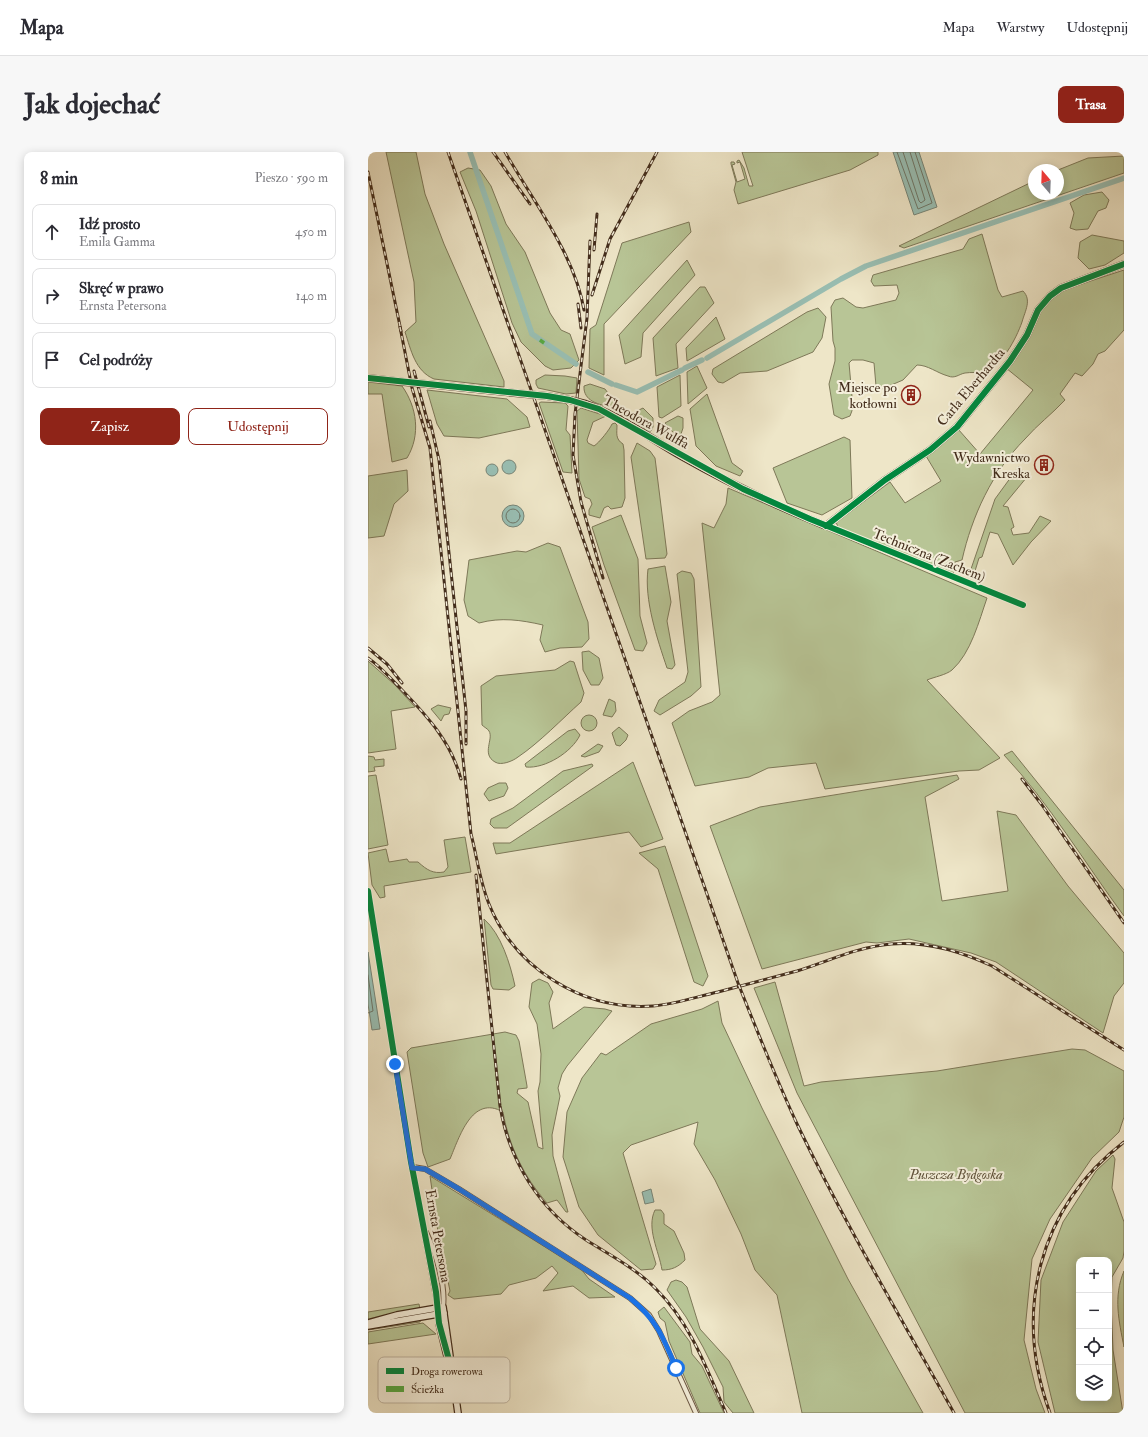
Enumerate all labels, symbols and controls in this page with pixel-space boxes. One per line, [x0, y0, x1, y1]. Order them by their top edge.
text: Mapa [20, 16, 64, 40]
text: Mapa [942, 19, 974, 36]
text: Warstwy [996, 19, 1045, 36]
text: Udostępnij [1067, 19, 1128, 36]
button: Trasa [1058, 86, 1124, 123]
text: Jak dojechać [24, 87, 160, 122]
north arrow [1028, 164, 1064, 200]
text: 8 min [40, 168, 78, 189]
text: Pieszo · 590 m [255, 170, 328, 186]
text: Idź prosto [79, 215, 140, 234]
icon: ahead [41, 221, 63, 243]
text: 450 m [295, 224, 327, 240]
text: Emila Gamma [79, 234, 155, 250]
text: Skręć w prawo [79, 279, 163, 298]
icon: right [41, 285, 63, 307]
text: 140 m [296, 288, 327, 304]
text: Ernsta Petersona [79, 298, 167, 314]
street label: Carla Eberhardta [933, 344, 1009, 430]
icon: arrive [41, 349, 63, 371]
text: Cel podróży [79, 351, 152, 370]
place label: Miejsce po kotłowni [838, 379, 897, 412]
building icon: Miejsce po kotłowni [900, 384, 922, 406]
street label: Theodora Wulffa [600, 391, 692, 453]
button: Zapisz [40, 408, 180, 445]
button: Udostępnij [188, 408, 328, 445]
place label: Wydawnictwo Kreska [952, 449, 1030, 482]
building icon: Wydawnictwo Kreska [1033, 454, 1055, 476]
street label: Techniczna (Zachem) [870, 525, 988, 585]
route end [386, 1055, 404, 1073]
park label: Puszcza Bydgoska [908, 1166, 1003, 1183]
street label: Ernsta Petersona [421, 1188, 455, 1284]
map controls [1076, 1257, 1112, 1401]
button: + [1076, 1257, 1112, 1293]
button: − [1076, 1293, 1112, 1329]
button: locate [1076, 1329, 1112, 1365]
legend [378, 1357, 510, 1403]
route start [667, 1359, 685, 1377]
text: Droga rowerowa [411, 1365, 483, 1378]
button: layers [1076, 1365, 1112, 1401]
text: Ścieżka [411, 1382, 445, 1396]

